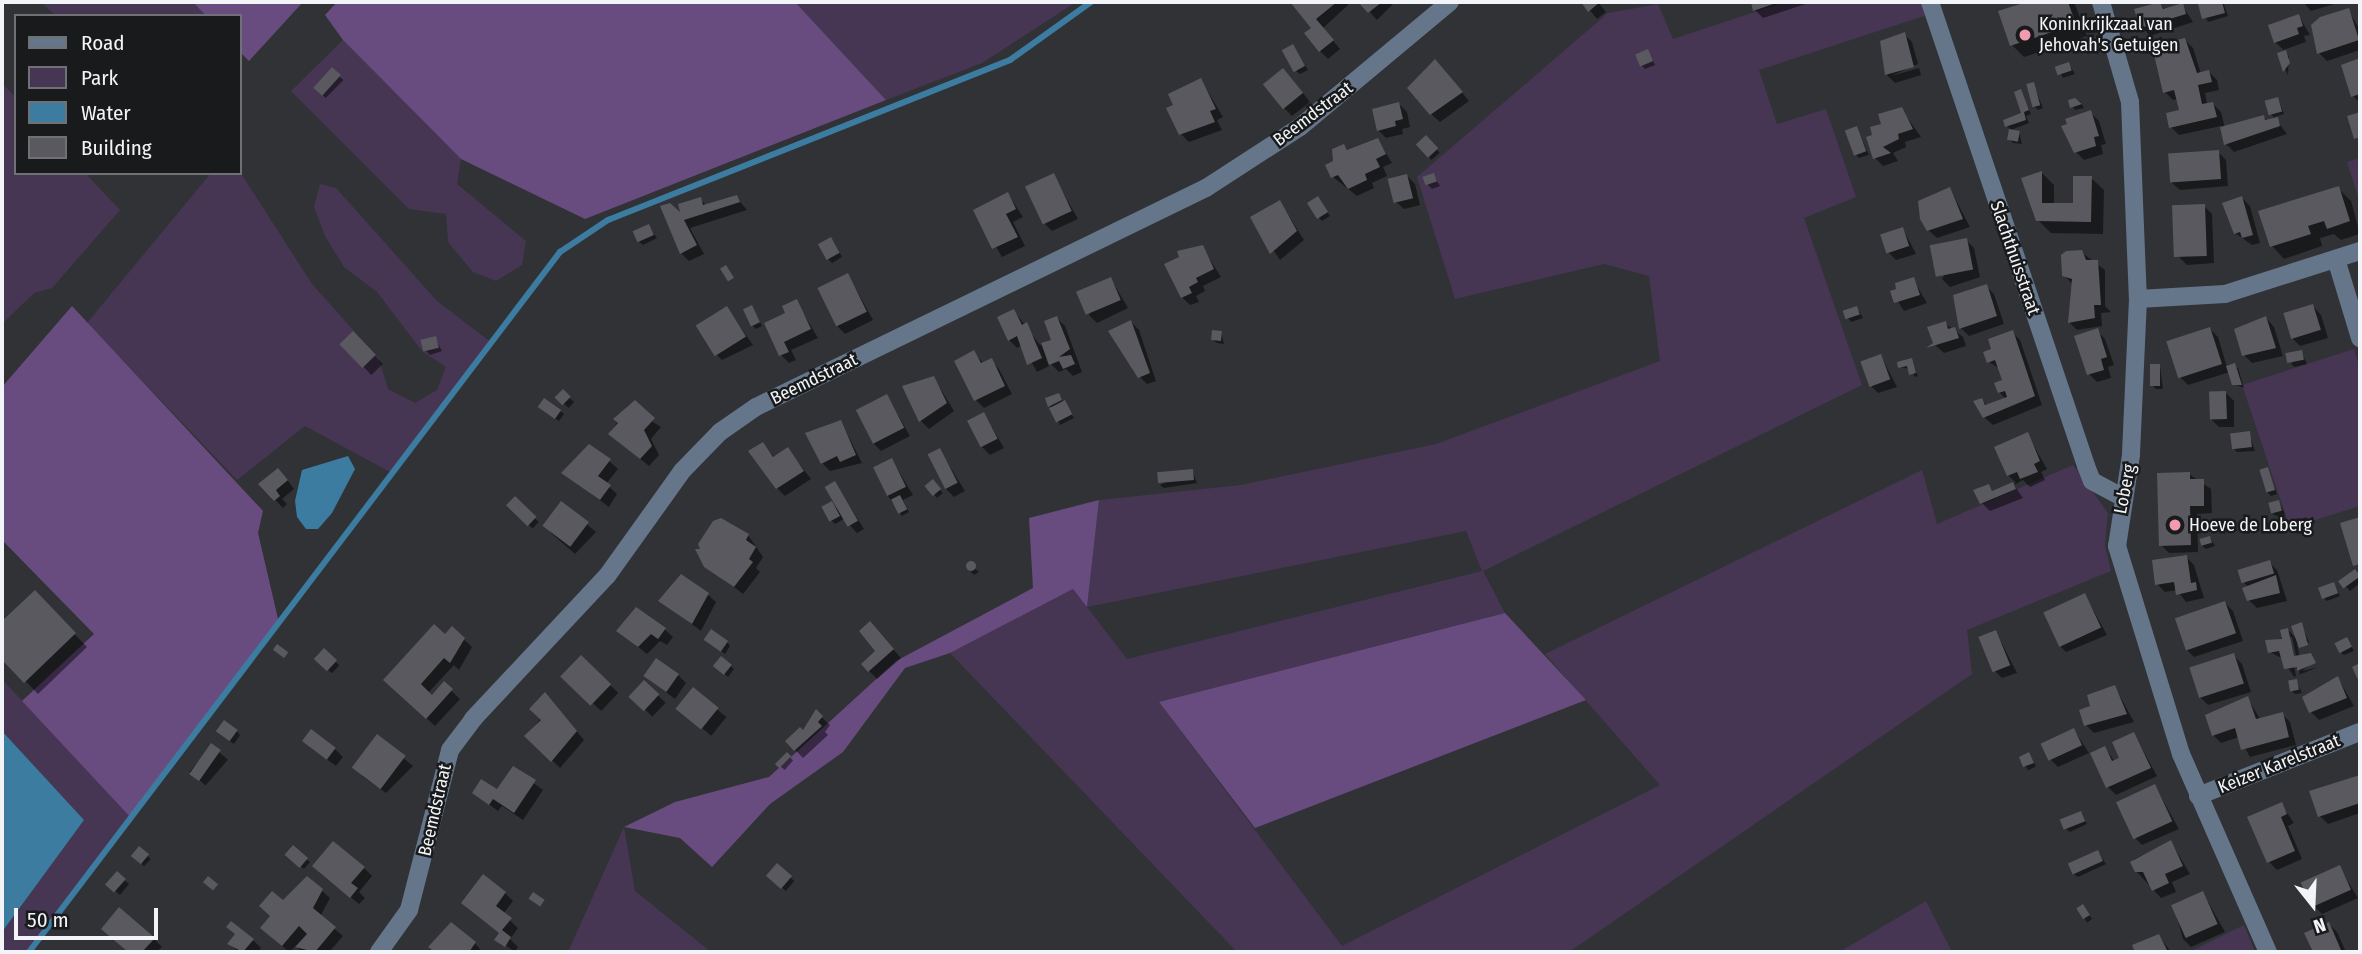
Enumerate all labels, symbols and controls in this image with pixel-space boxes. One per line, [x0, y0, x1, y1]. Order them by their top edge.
legend [14, 14, 242, 175]
place label: Koninkrijkzaal van Jehovah's Getuigen [2039, 14, 2179, 56]
marker: Koninkrijkzaal van Jehovah's Getuigen [2017, 27, 2033, 43]
text: Road [81, 30, 125, 56]
text: Park [81, 65, 118, 91]
street label: Beemdstraat [1269, 77, 1357, 151]
text: Water [81, 100, 131, 126]
text: Building [81, 135, 152, 161]
street label: Slachthuisstraat [1985, 198, 2045, 318]
street label: Beemdstraat [767, 349, 861, 409]
street label: Loberg [2110, 462, 2140, 516]
place label: Hoeve de Loberg [2189, 514, 2312, 536]
marker: Hoeve de Loberg [2167, 517, 2183, 533]
street label: Keizer Karelstraat [2215, 730, 2343, 798]
street label: Beemdstraat [414, 762, 456, 858]
north arrow [2278, 870, 2348, 940]
scale bar [18, 894, 161, 938]
text: 50 m [27, 907, 69, 933]
text: N [2311, 913, 2329, 938]

